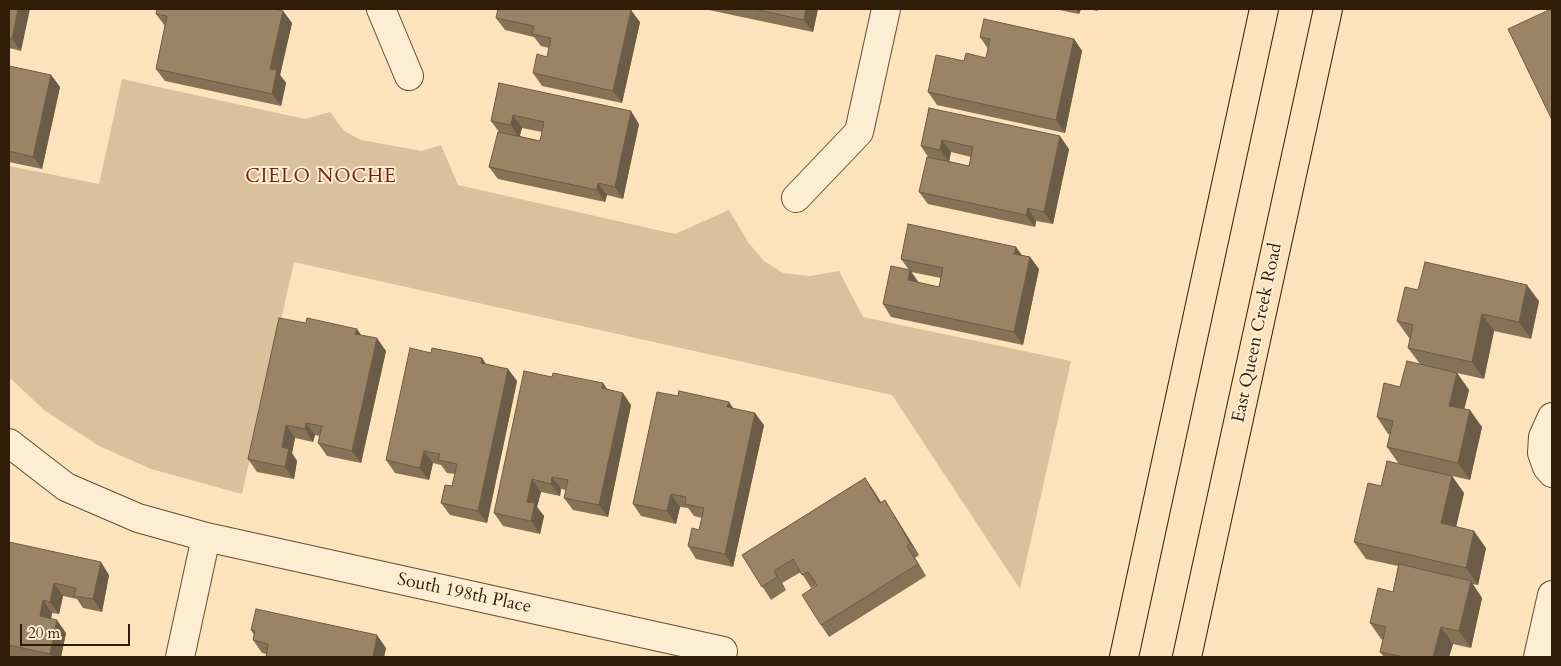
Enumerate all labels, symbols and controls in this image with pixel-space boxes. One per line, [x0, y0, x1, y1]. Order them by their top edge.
district label: CIELO NOCHE [244, 167, 398, 189]
street label: East Queen Creek Road [1228, 241, 1288, 425]
street label: South 198th Place [395, 569, 533, 619]
scale bar [22, 614, 132, 646]
text: 20 m [28, 623, 60, 643]

